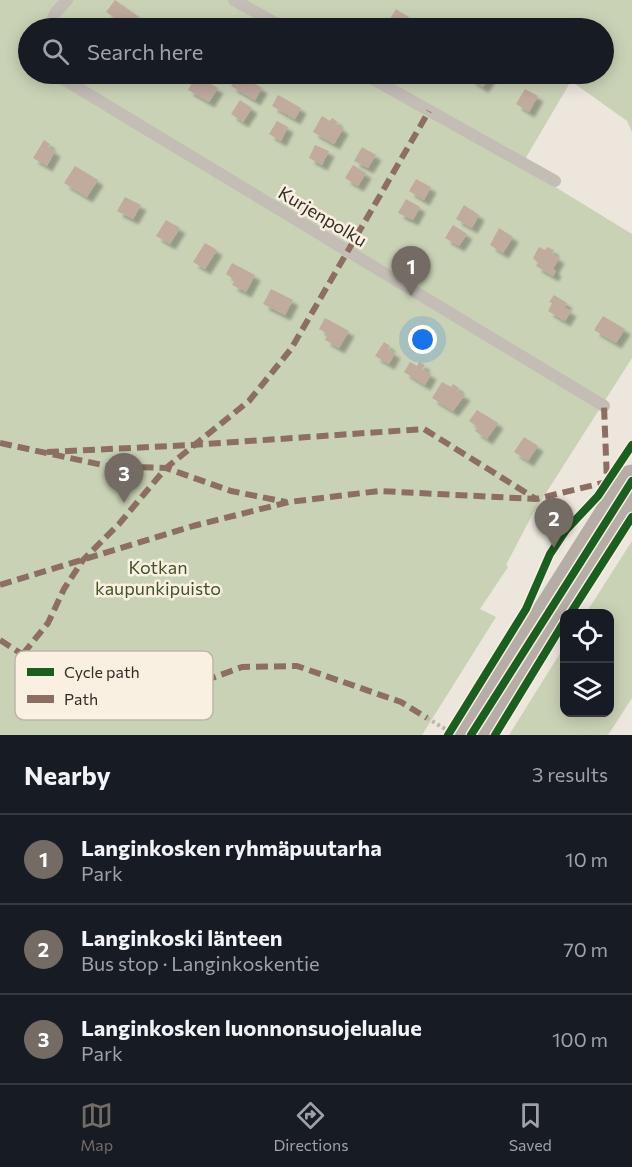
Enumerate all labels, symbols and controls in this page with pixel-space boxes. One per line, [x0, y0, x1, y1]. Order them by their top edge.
search box [18, 18, 614, 84]
icon: search [39, 35, 72, 68]
text: Search here [87, 38, 203, 65]
street label: Kurjenpolku [275, 181, 371, 251]
pin: 1 [392, 246, 430, 296]
your location [408, 325, 437, 354]
pin: 3 [104, 454, 144, 503]
pin: 2 [534, 498, 574, 548]
park label: Kotkan kaupunkipuisto [95, 556, 221, 599]
map controls [560, 609, 614, 717]
button: locate [560, 609, 614, 663]
legend [15, 651, 213, 720]
text: Cycle path [64, 662, 140, 681]
button: layers [560, 663, 614, 717]
text: Path [64, 689, 98, 708]
text: Nearby [24, 759, 111, 790]
text: 3 results [532, 762, 608, 786]
text: Langinkosken ryhmäpuutarha [81, 834, 382, 861]
text: 1 [39, 847, 48, 871]
text: 10 m [565, 847, 608, 871]
text: Park [81, 861, 123, 885]
text: Langinkoski länteen [81, 924, 283, 951]
text: 2 [38, 937, 49, 961]
text: 70 m [563, 937, 608, 961]
text: Bus stop · Langinkoskentie [81, 951, 320, 975]
text: Langinkosken luonnonsuojelualue [81, 1014, 422, 1041]
text: 3 [38, 1027, 49, 1051]
text: 100 m [552, 1027, 608, 1051]
text: Park [81, 1041, 123, 1065]
tab: Map [80, 1099, 113, 1154]
tab: Directions [273, 1099, 348, 1154]
tab: Saved [509, 1099, 552, 1154]

